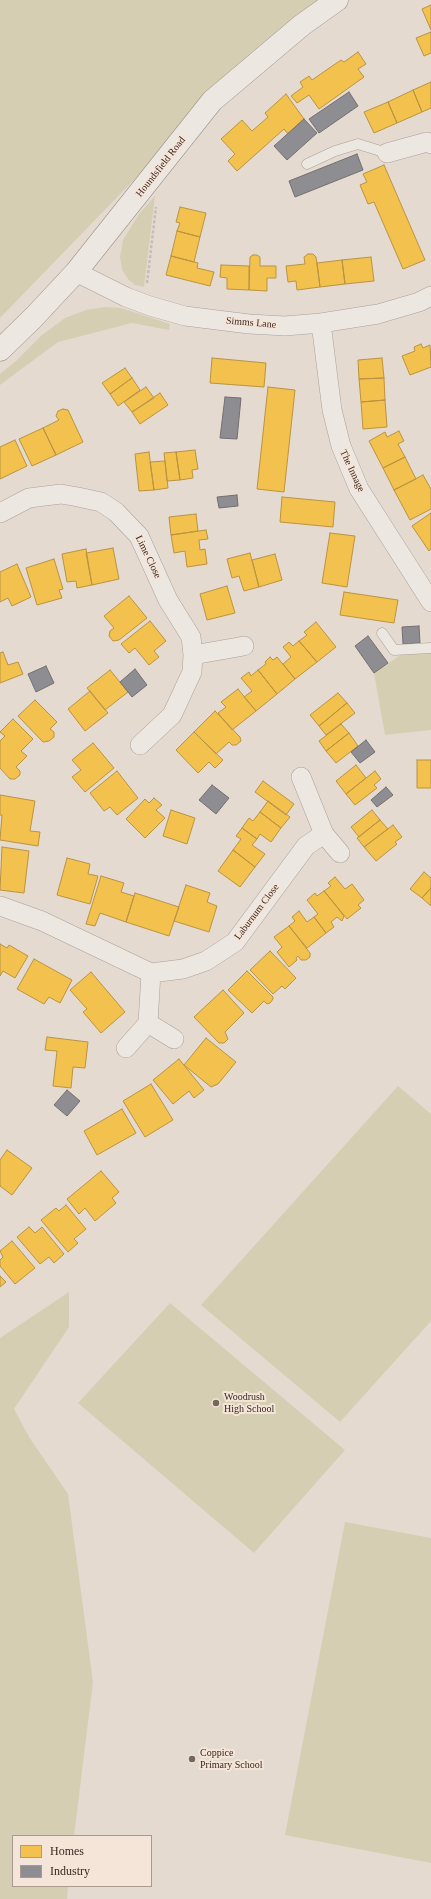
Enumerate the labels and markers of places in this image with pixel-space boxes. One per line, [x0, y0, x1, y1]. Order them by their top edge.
place label: Woodrush High School [224, 1391, 274, 1414]
marker: Woodrush High School [211, 1398, 221, 1408]
place label: Coppice Primary School [200, 1747, 262, 1770]
marker: Coppice Primary School [187, 1754, 197, 1764]

